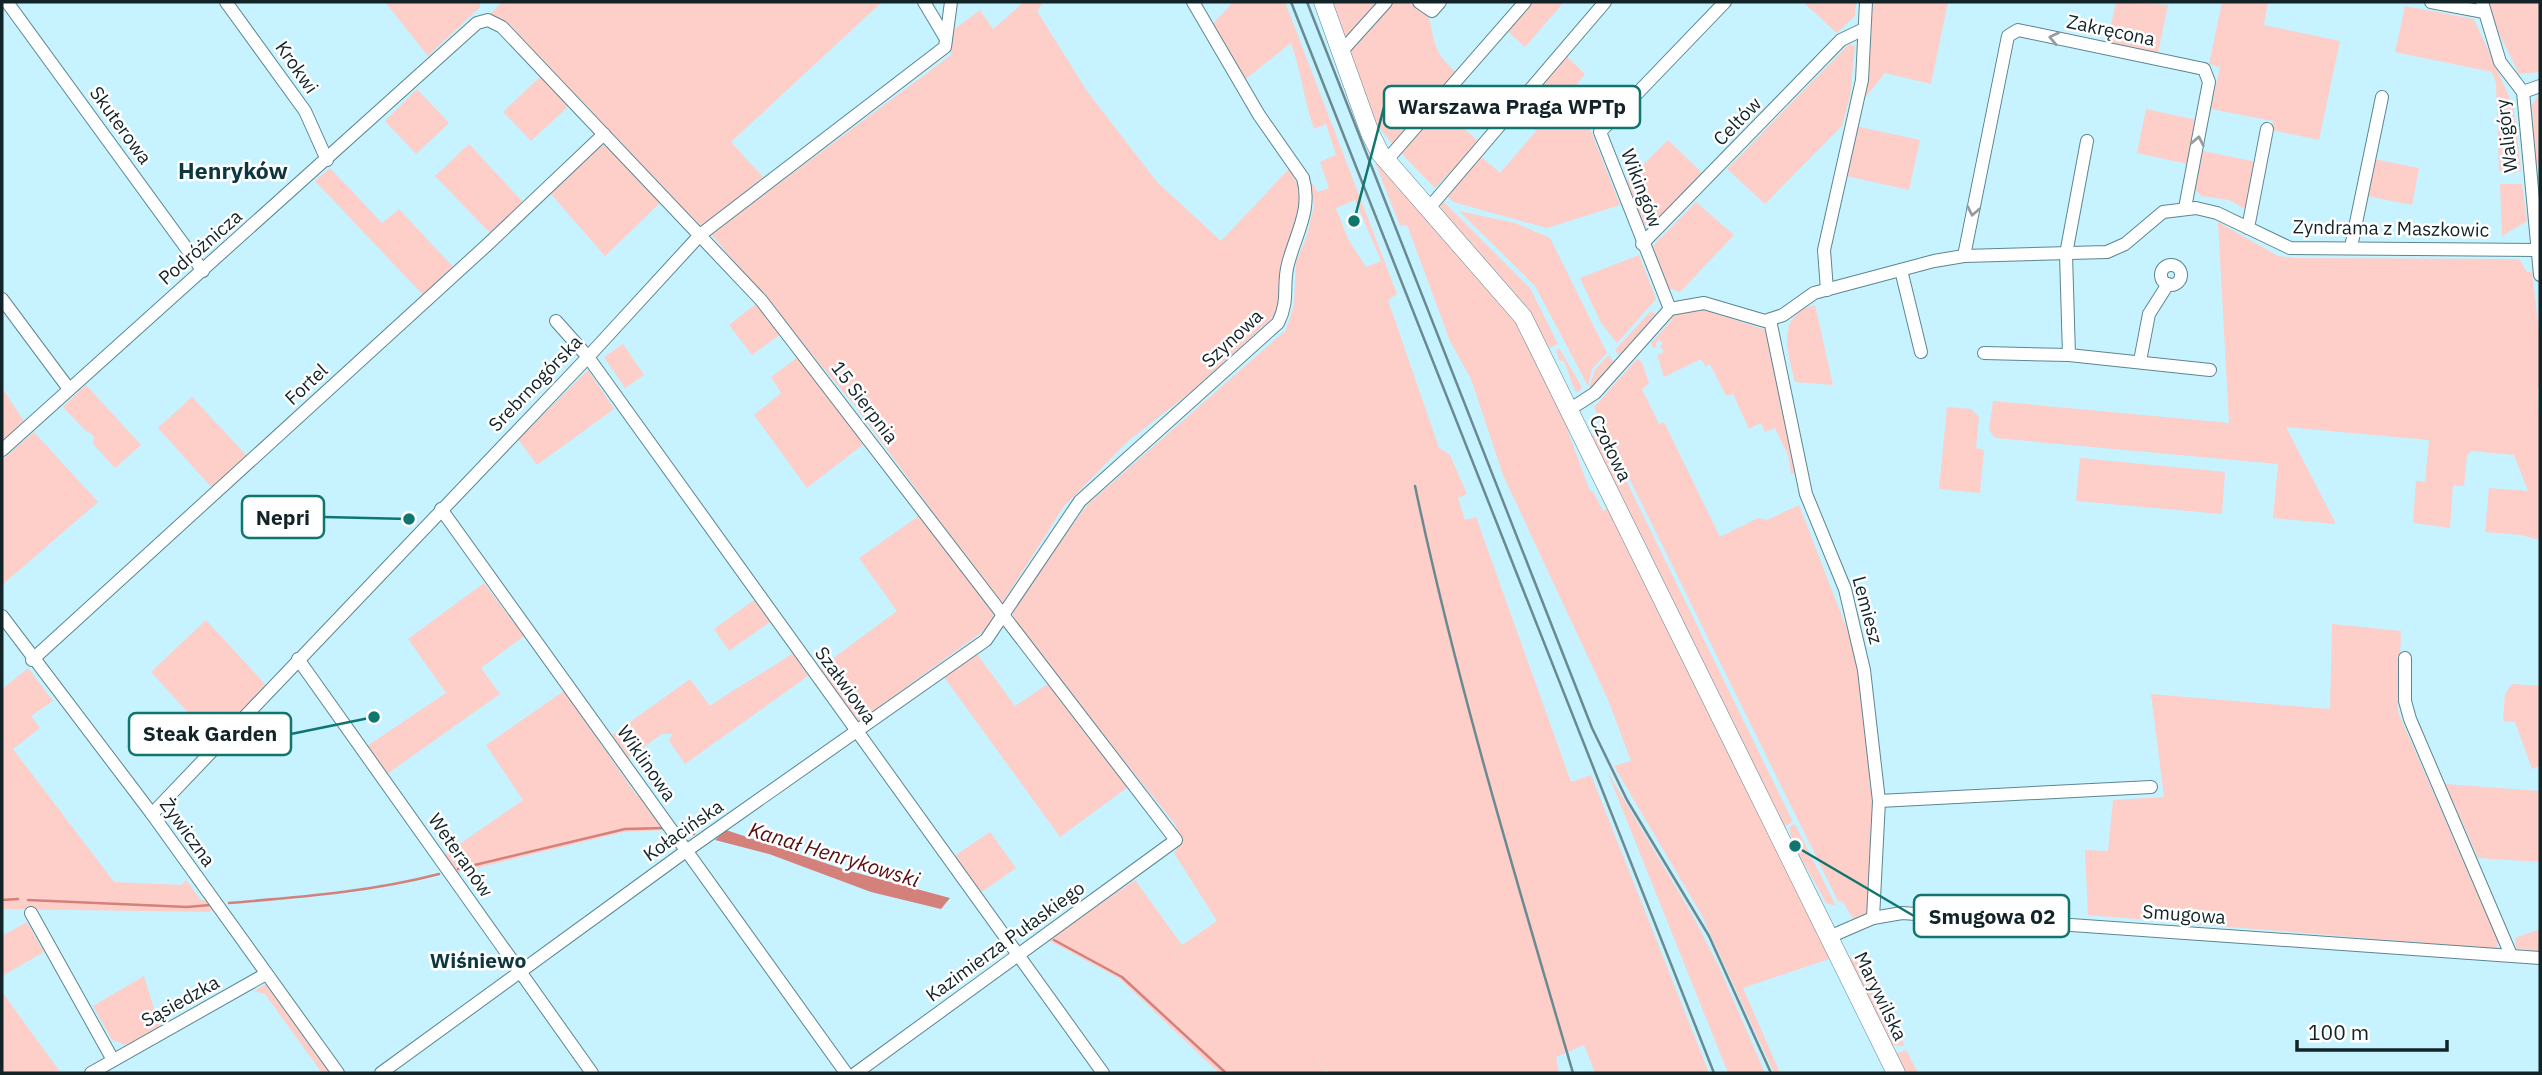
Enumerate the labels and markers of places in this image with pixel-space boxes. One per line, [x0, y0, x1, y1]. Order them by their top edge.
callout: Warszawa Praga WPTp [1384, 86, 1640, 128]
callout: Nepri [242, 496, 324, 538]
callout: Steak Garden [129, 713, 291, 755]
callout: Smugowa 02 [1914, 895, 2069, 937]

